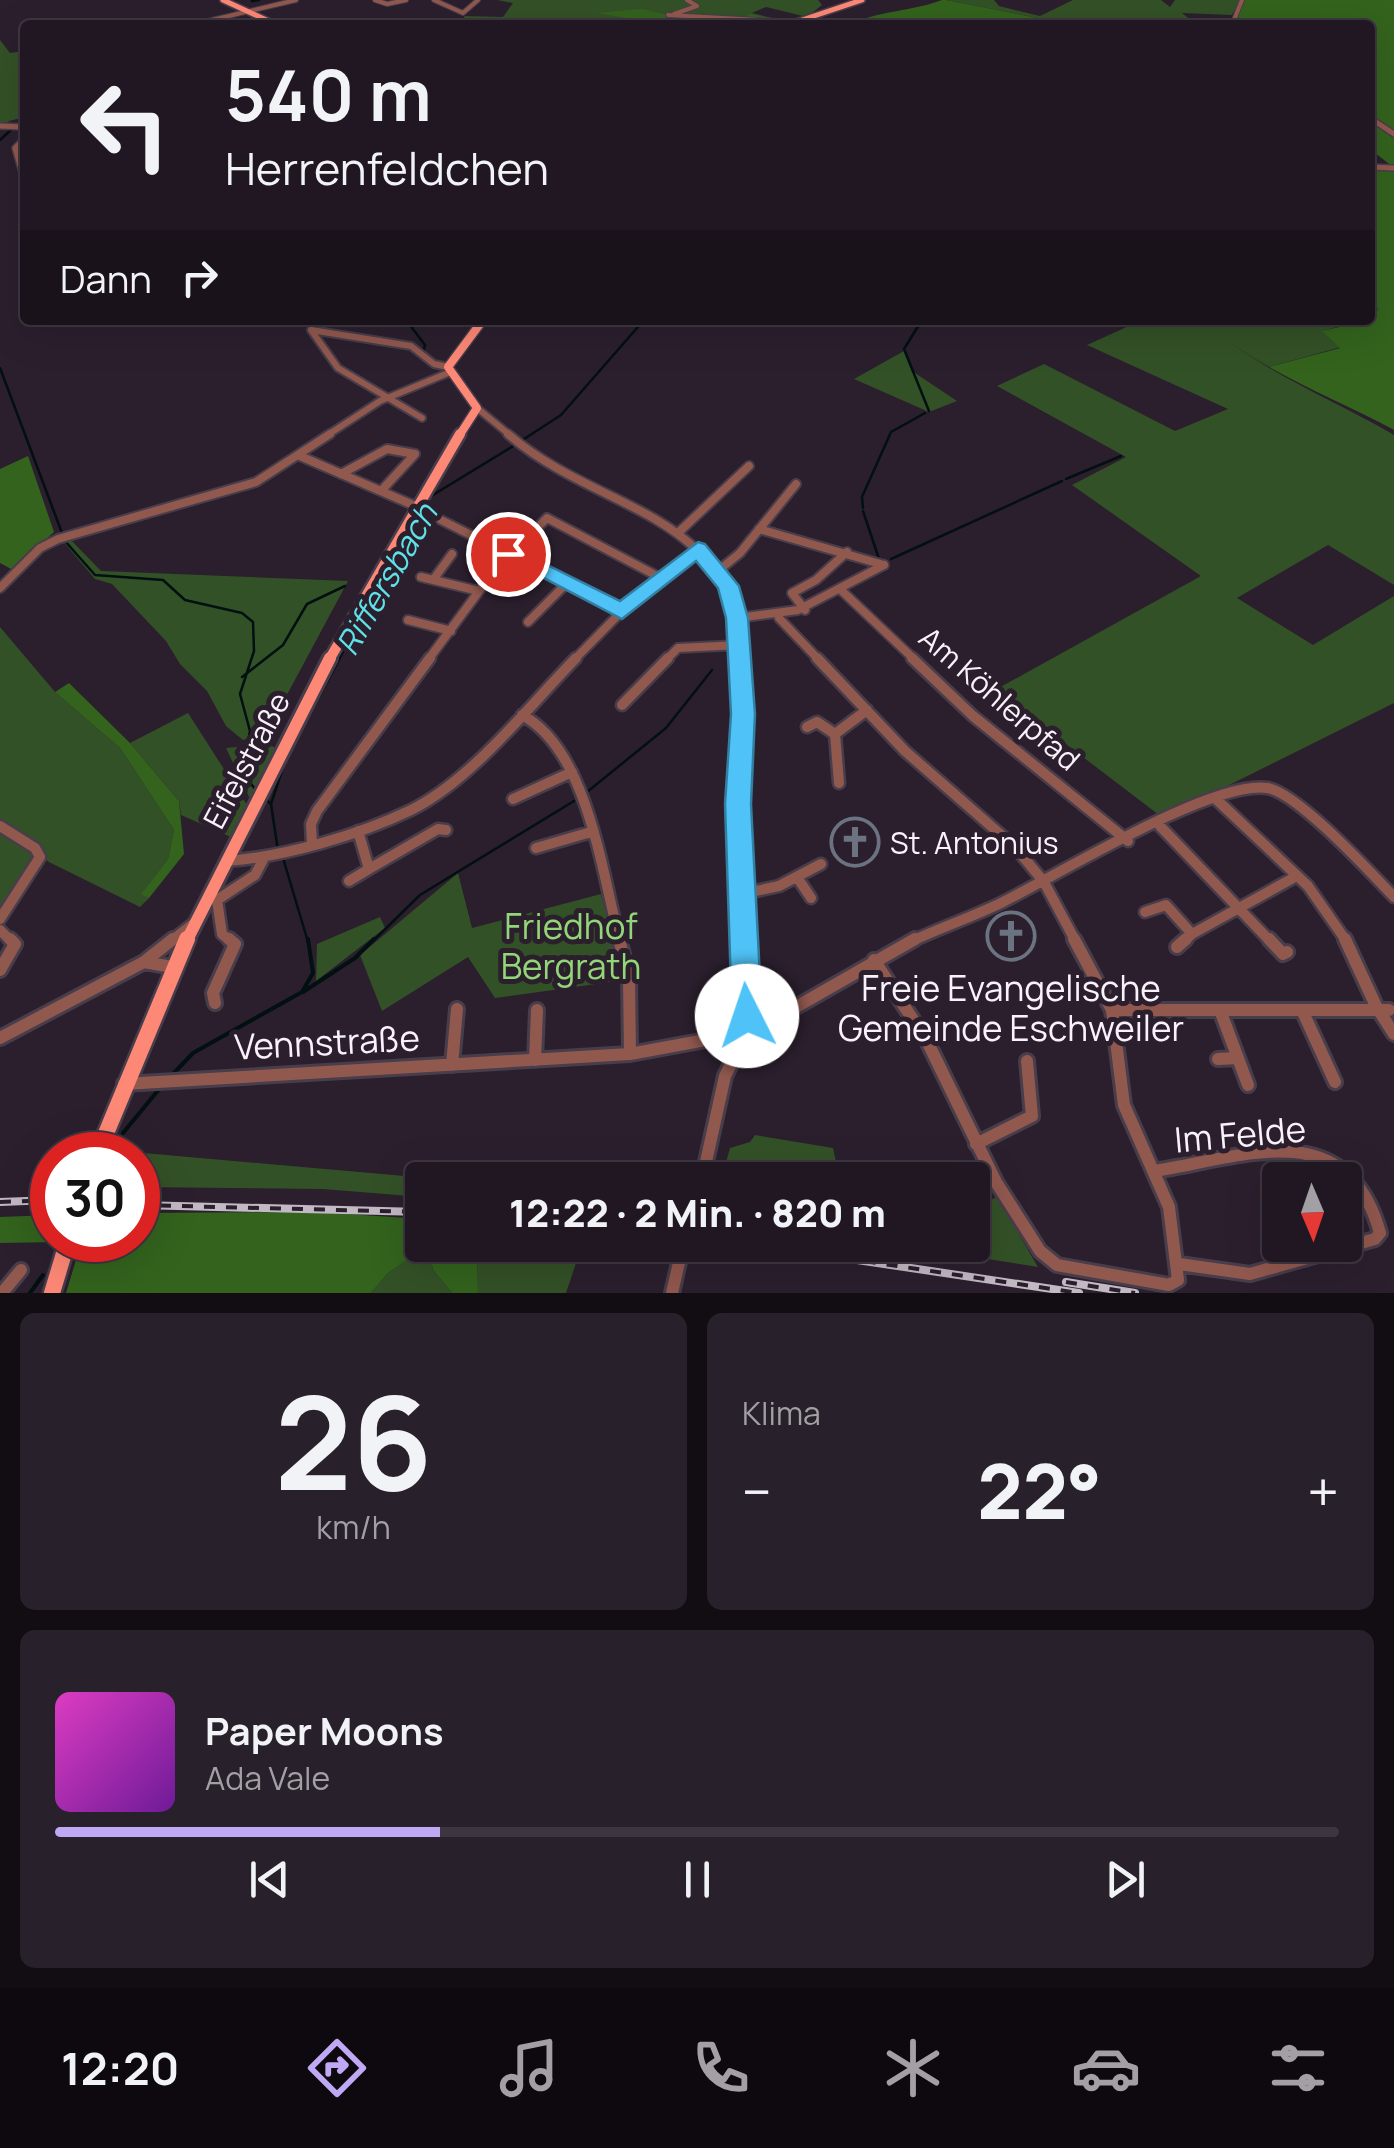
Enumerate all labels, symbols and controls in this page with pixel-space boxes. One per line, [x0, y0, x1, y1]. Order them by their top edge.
text: 540 m [225, 46, 432, 142]
icon: left [60, 60, 190, 190]
text: Herrenfeldchen [225, 137, 549, 199]
icon: right [172, 250, 227, 305]
text: Dann [60, 252, 152, 304]
water label: Riffersbach [325, 494, 448, 663]
pin [466, 512, 551, 597]
icon: arrive [481, 527, 536, 582]
street label: Am Köhlerpfad [911, 617, 1089, 779]
street label: Eifelstraße [193, 685, 299, 835]
church icon: St. Antonius [829, 816, 881, 868]
place label: St. Antonius [890, 822, 1059, 863]
park label: Friedhof Bergrath [501, 902, 641, 990]
church icon: Freie Evangelische Gemeinde Eschweiler [985, 910, 1037, 962]
position arrow [695, 964, 799, 1068]
place label: Freie Evangelische Gemeinde Eschweiler [838, 964, 1184, 1052]
street label: Vennstraße [233, 1013, 421, 1071]
street label: Im Felde [1172, 1104, 1308, 1164]
speed limit sign: 30 [30, 1132, 160, 1262]
north arrow [1262, 1162, 1362, 1262]
map controls [1262, 1162, 1362, 1262]
text: 12:22 · 2 Min. · 820 m [509, 1186, 886, 1238]
text: 26 [274, 1351, 433, 1529]
text: Klima [742, 1391, 821, 1435]
text: 22° [977, 1439, 1102, 1542]
text: − [742, 1453, 772, 1529]
text: + [1307, 1453, 1339, 1529]
text: km/h [316, 1505, 391, 1549]
text: Paper Moons [205, 1704, 444, 1756]
text: Ada Vale [205, 1756, 330, 1800]
icon: previous [242, 1852, 297, 1907]
icon: pause [670, 1852, 725, 1907]
icon: next [1098, 1852, 1153, 1907]
icon: directions [302, 2033, 372, 2103]
icon: music [494, 2033, 564, 2103]
icon: phone [686, 2033, 756, 2103]
icon: climate [878, 2033, 948, 2103]
icon: car [1071, 2033, 1141, 2103]
icon: filters [1263, 2033, 1333, 2103]
text: 12:20 [61, 2037, 179, 2099]

